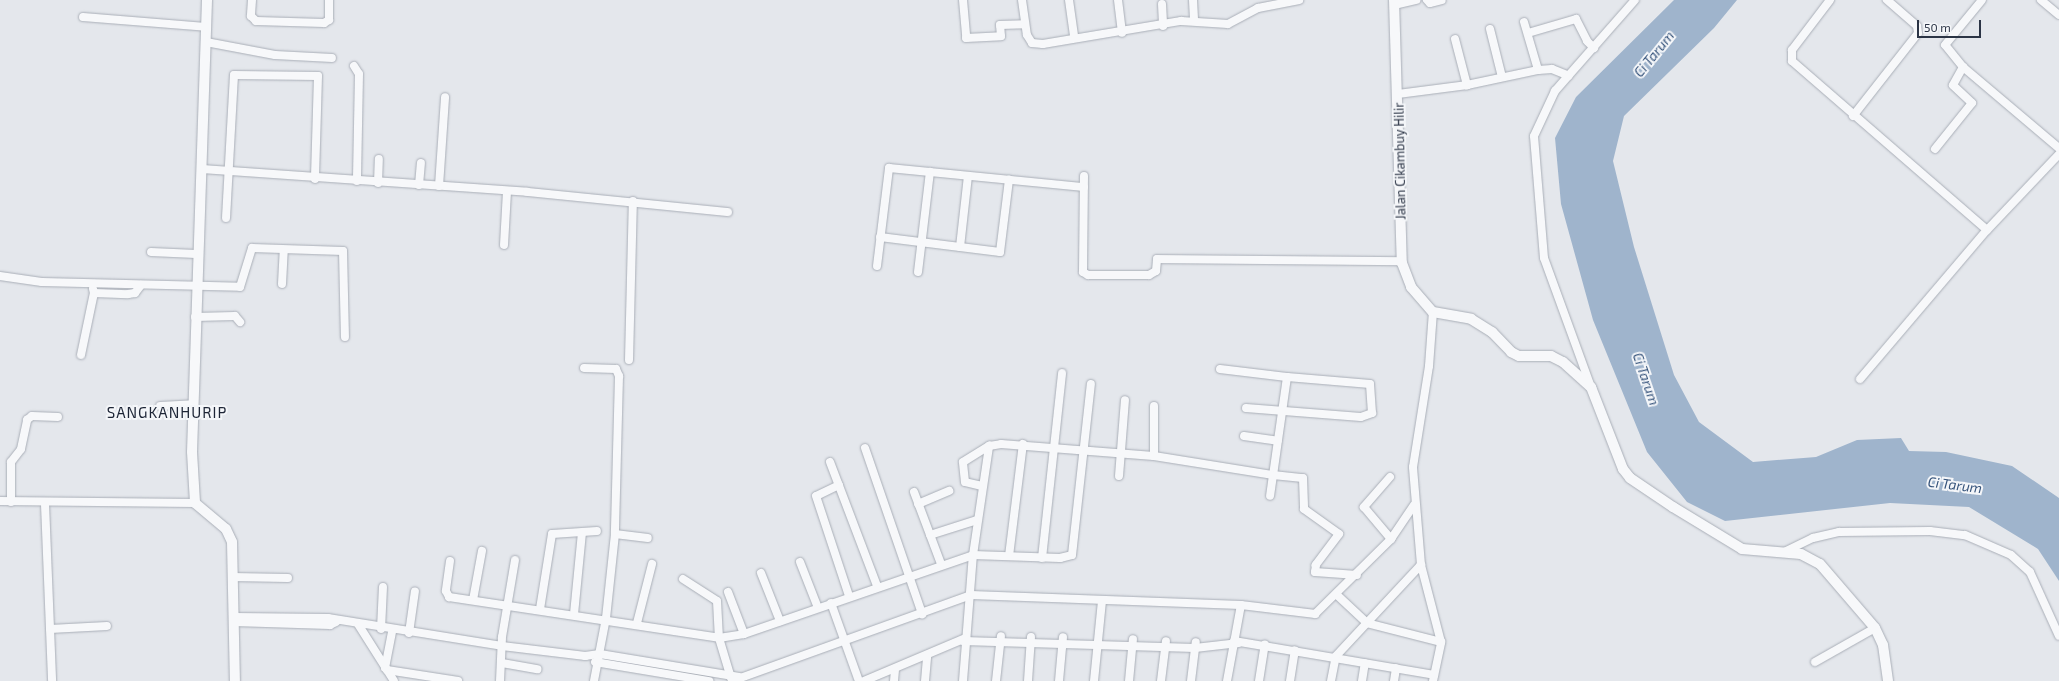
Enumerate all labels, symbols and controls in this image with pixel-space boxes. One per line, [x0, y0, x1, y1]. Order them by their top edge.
scale bar [1919, 12, 1983, 38]
text: 50 m [1924, 20, 1951, 34]
water label: Ci Tarum [1630, 27, 1678, 81]
street label: Jalan Cikambuy Hilir [1391, 102, 1409, 220]
water label: Ci Tarum [1629, 350, 1663, 408]
district label: SANGKANHURIP [107, 404, 227, 422]
water label: Ci Tarum [1927, 473, 1983, 497]

